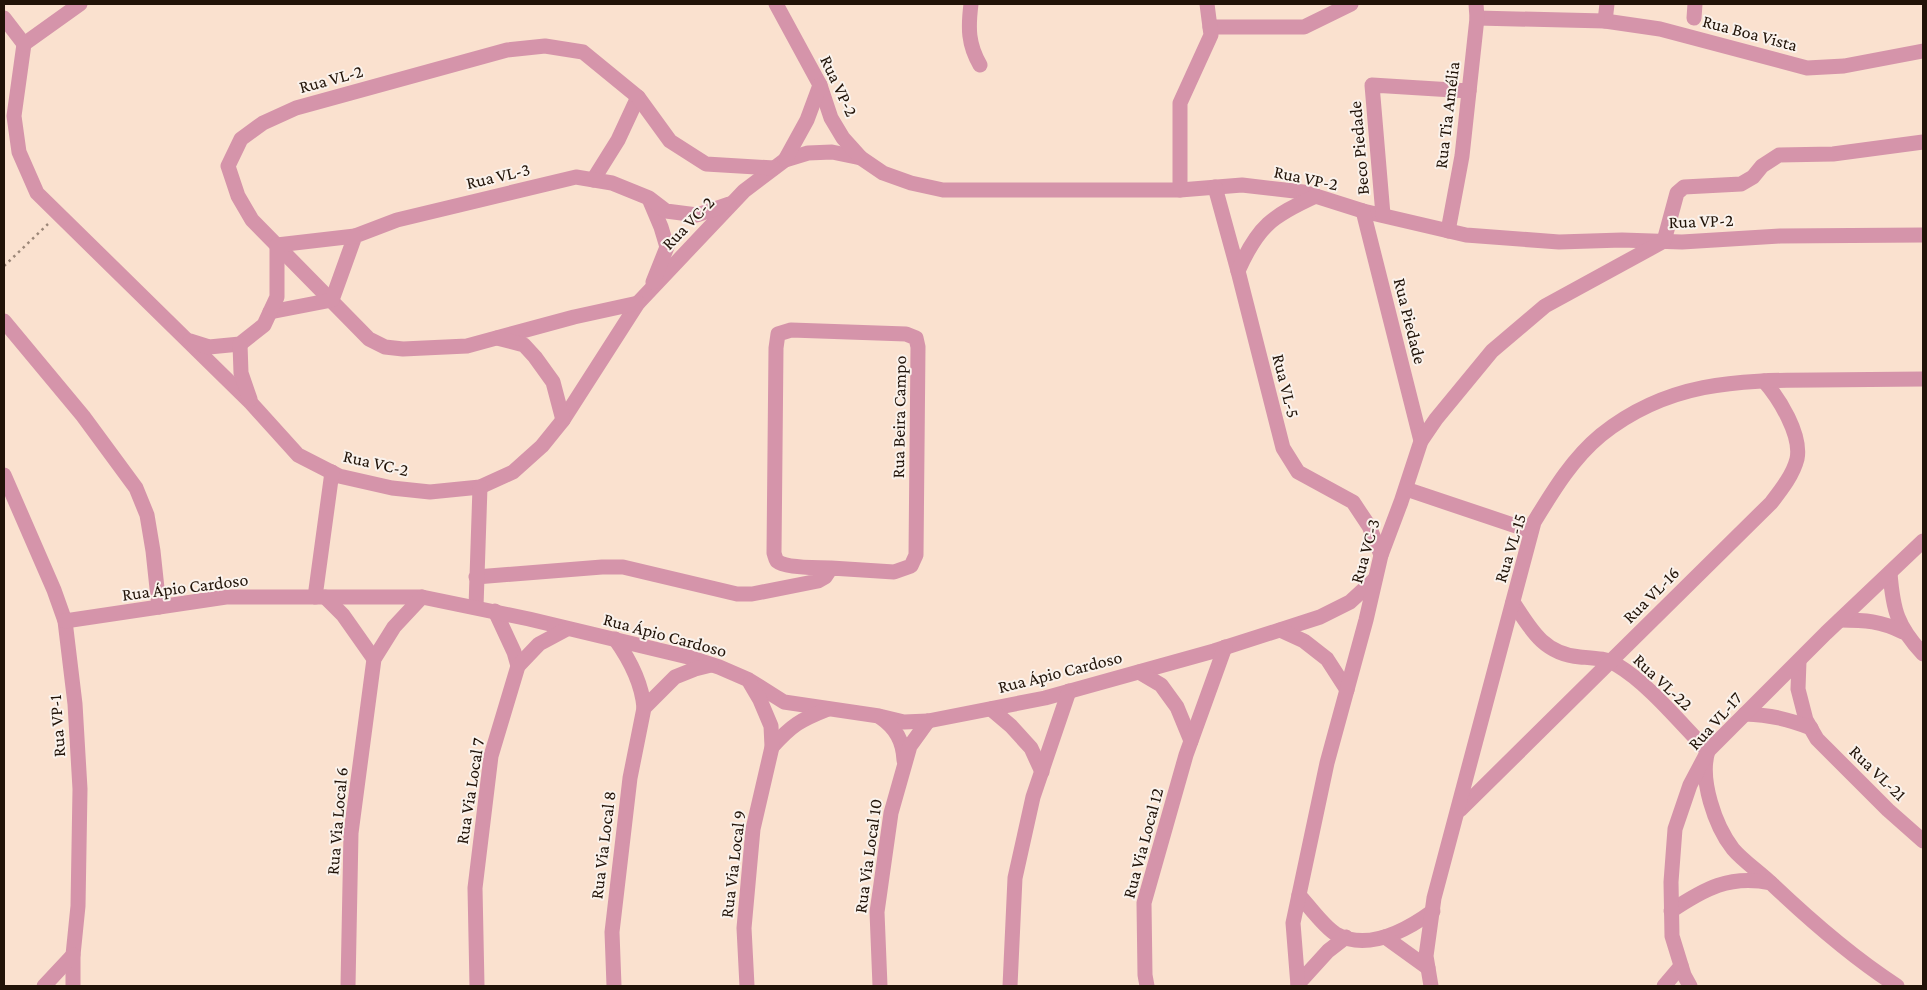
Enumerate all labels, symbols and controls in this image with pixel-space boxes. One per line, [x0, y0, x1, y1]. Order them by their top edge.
street label: Rua Boa Vista [1700, 11, 1800, 55]
street label: Rua VP-2 [816, 52, 862, 120]
street label: Rua Tia Amélia [1431, 60, 1463, 170]
street label: Rua VL-2 [297, 61, 365, 97]
street label: Beco Piedade [1345, 100, 1373, 196]
street label: Rua VL-3 [464, 159, 532, 193]
street label: Rua VP-2 [1272, 161, 1340, 195]
street label: Rua VC-2 [658, 192, 718, 254]
street label: Rua VP-2 [1668, 210, 1734, 232]
street label: Rua Piedade [1390, 276, 1430, 366]
street label: Rua VL-5 [1268, 352, 1304, 420]
street label: Rua Beira Campo [888, 355, 910, 479]
street label: Rua VC-2 [341, 446, 411, 480]
street label: Rua VL-15 [1490, 511, 1530, 585]
street label: Rua VC-3 [1346, 516, 1384, 586]
street label: Rua VL-16 [1619, 563, 1683, 627]
street label: Rua Ápio Cardoso [121, 569, 249, 605]
street label: Rua Ápio Cardoso [601, 609, 729, 661]
street label: Rua Ápio Cardoso [996, 647, 1124, 697]
street label: Rua VL-22 [1629, 650, 1697, 714]
street label: Rua VL-17 [1684, 688, 1746, 754]
street label: Rua VP-1 [45, 694, 69, 758]
street label: Rua Via Local 7 [452, 736, 488, 846]
street label: Rua VL-21 [1845, 741, 1911, 805]
street label: Rua Via Local 6 [322, 766, 352, 876]
street label: Rua Via Local 12 [1119, 785, 1167, 901]
street label: Rua Via Local 8 [586, 790, 620, 900]
street label: Rua Via Local 10 [850, 797, 886, 915]
street label: Rua Via Local 9 [716, 809, 750, 919]

